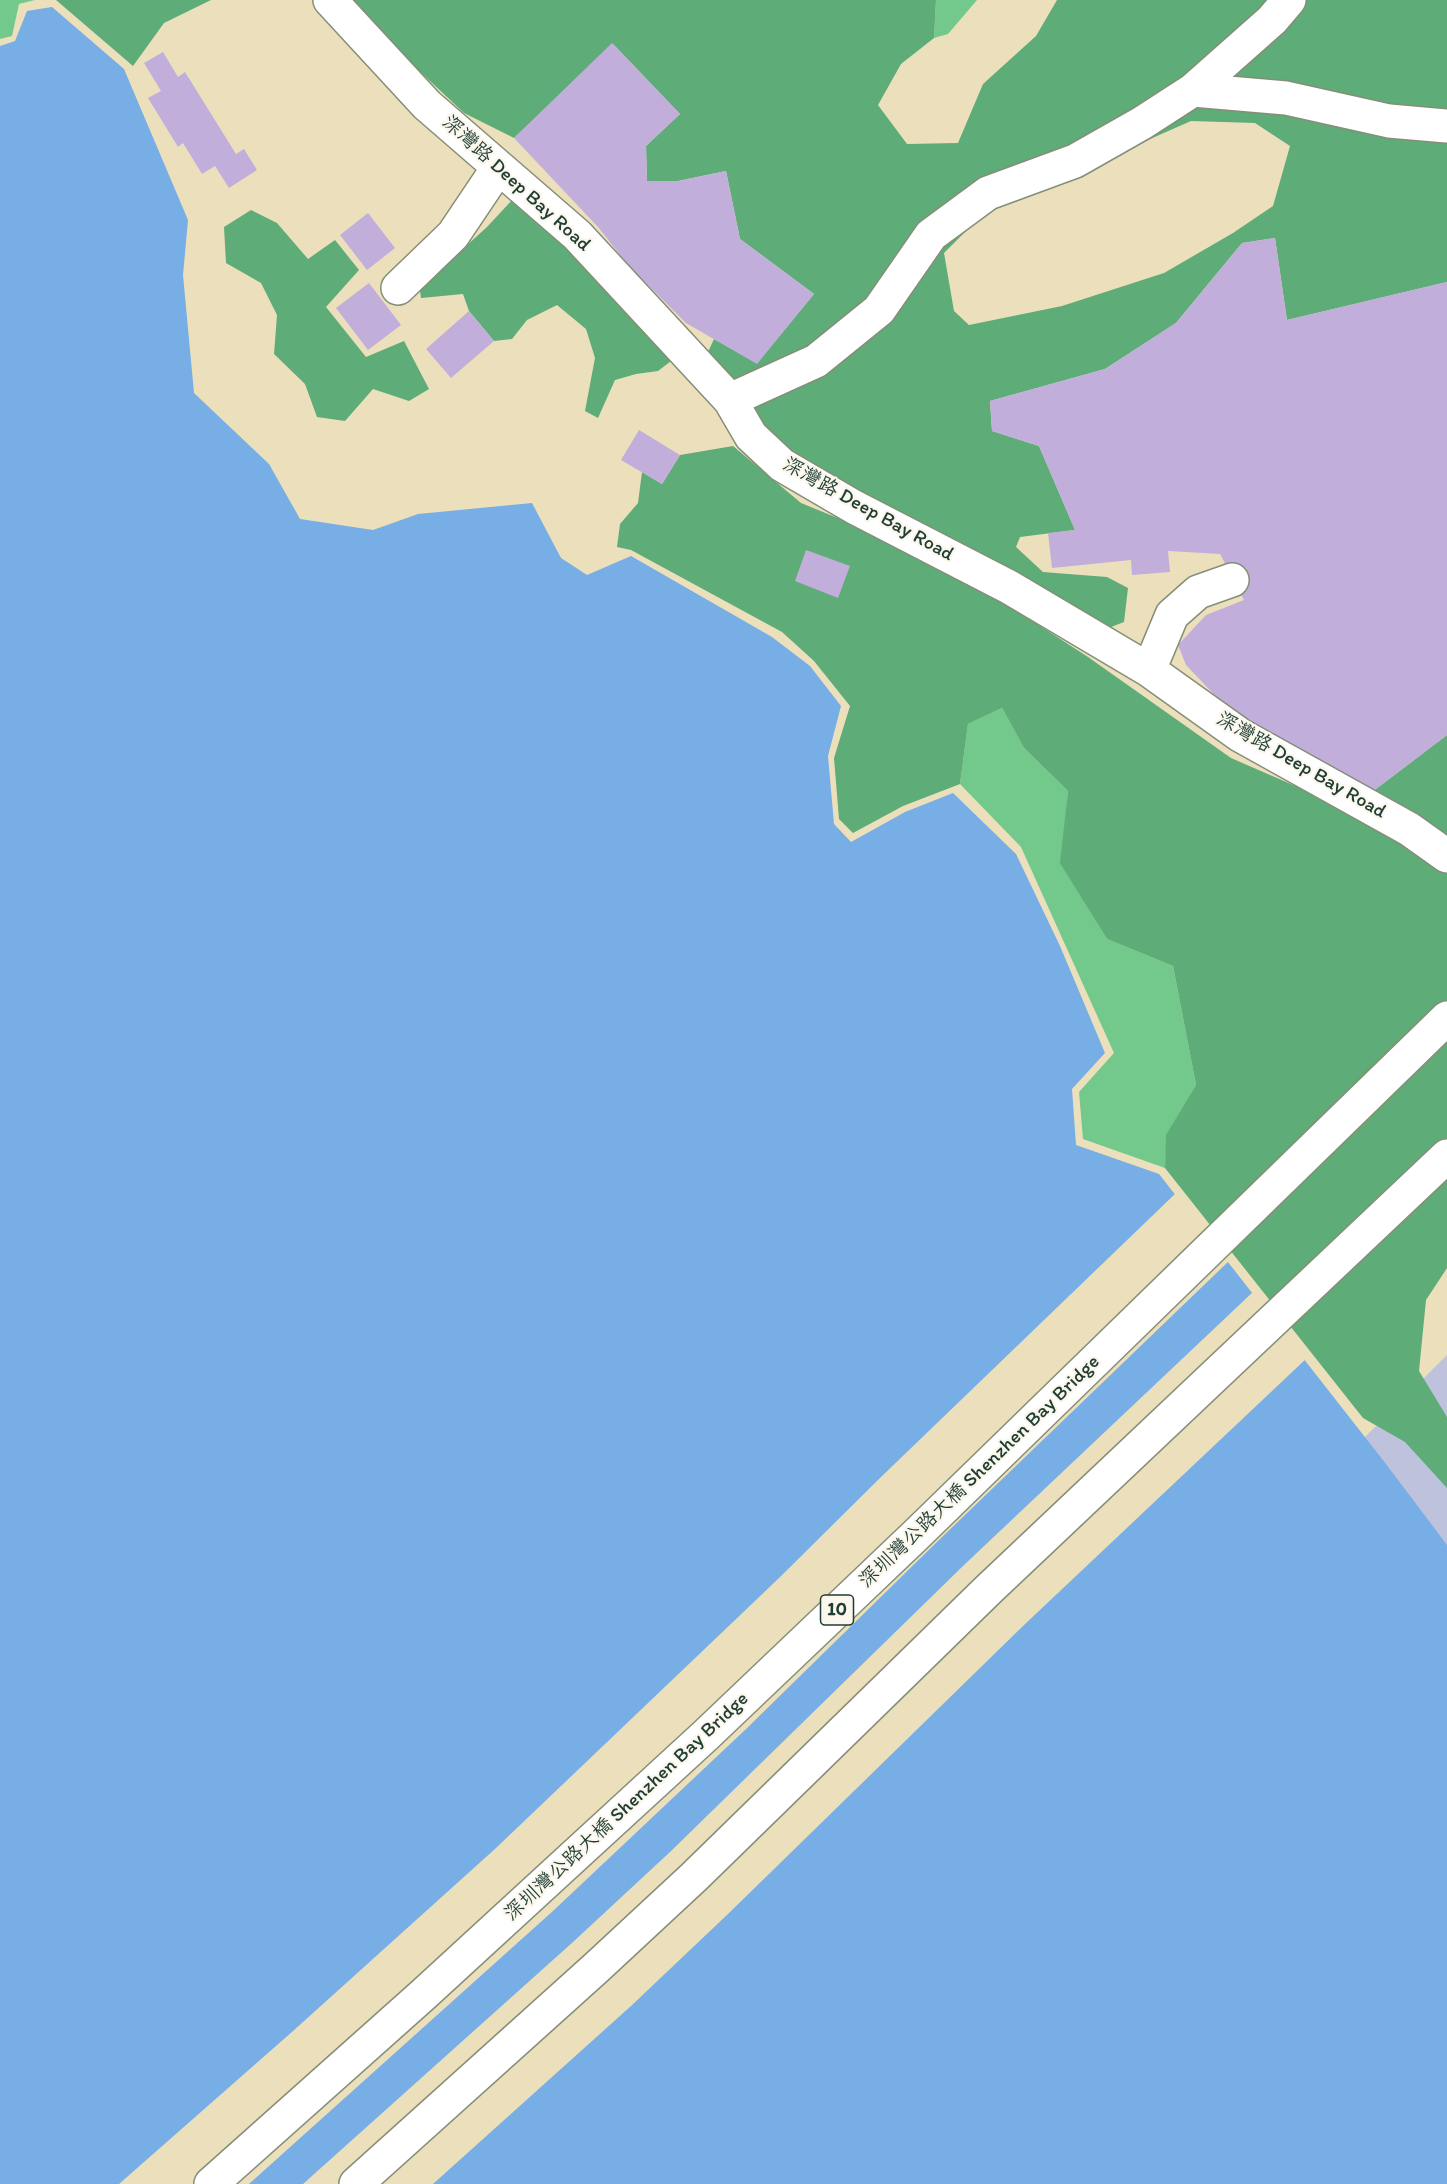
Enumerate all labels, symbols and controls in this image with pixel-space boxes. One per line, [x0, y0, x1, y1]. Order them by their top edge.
street label: 深灣路 Deep Bay Road [437, 111, 595, 257]
street label: 深灣路 Deep Bay Road [778, 453, 958, 567]
street label: 深灣路 Deep Bay Road [1212, 708, 1390, 824]
street label: 深圳灣公路大橋 Shenzhen Bay Bridge [855, 1351, 1105, 1593]
road number: 10 [820, 1595, 854, 1625]
street label: 深圳灣公路大橋 Shenzhen Bay Bridge [500, 1687, 754, 1927]

